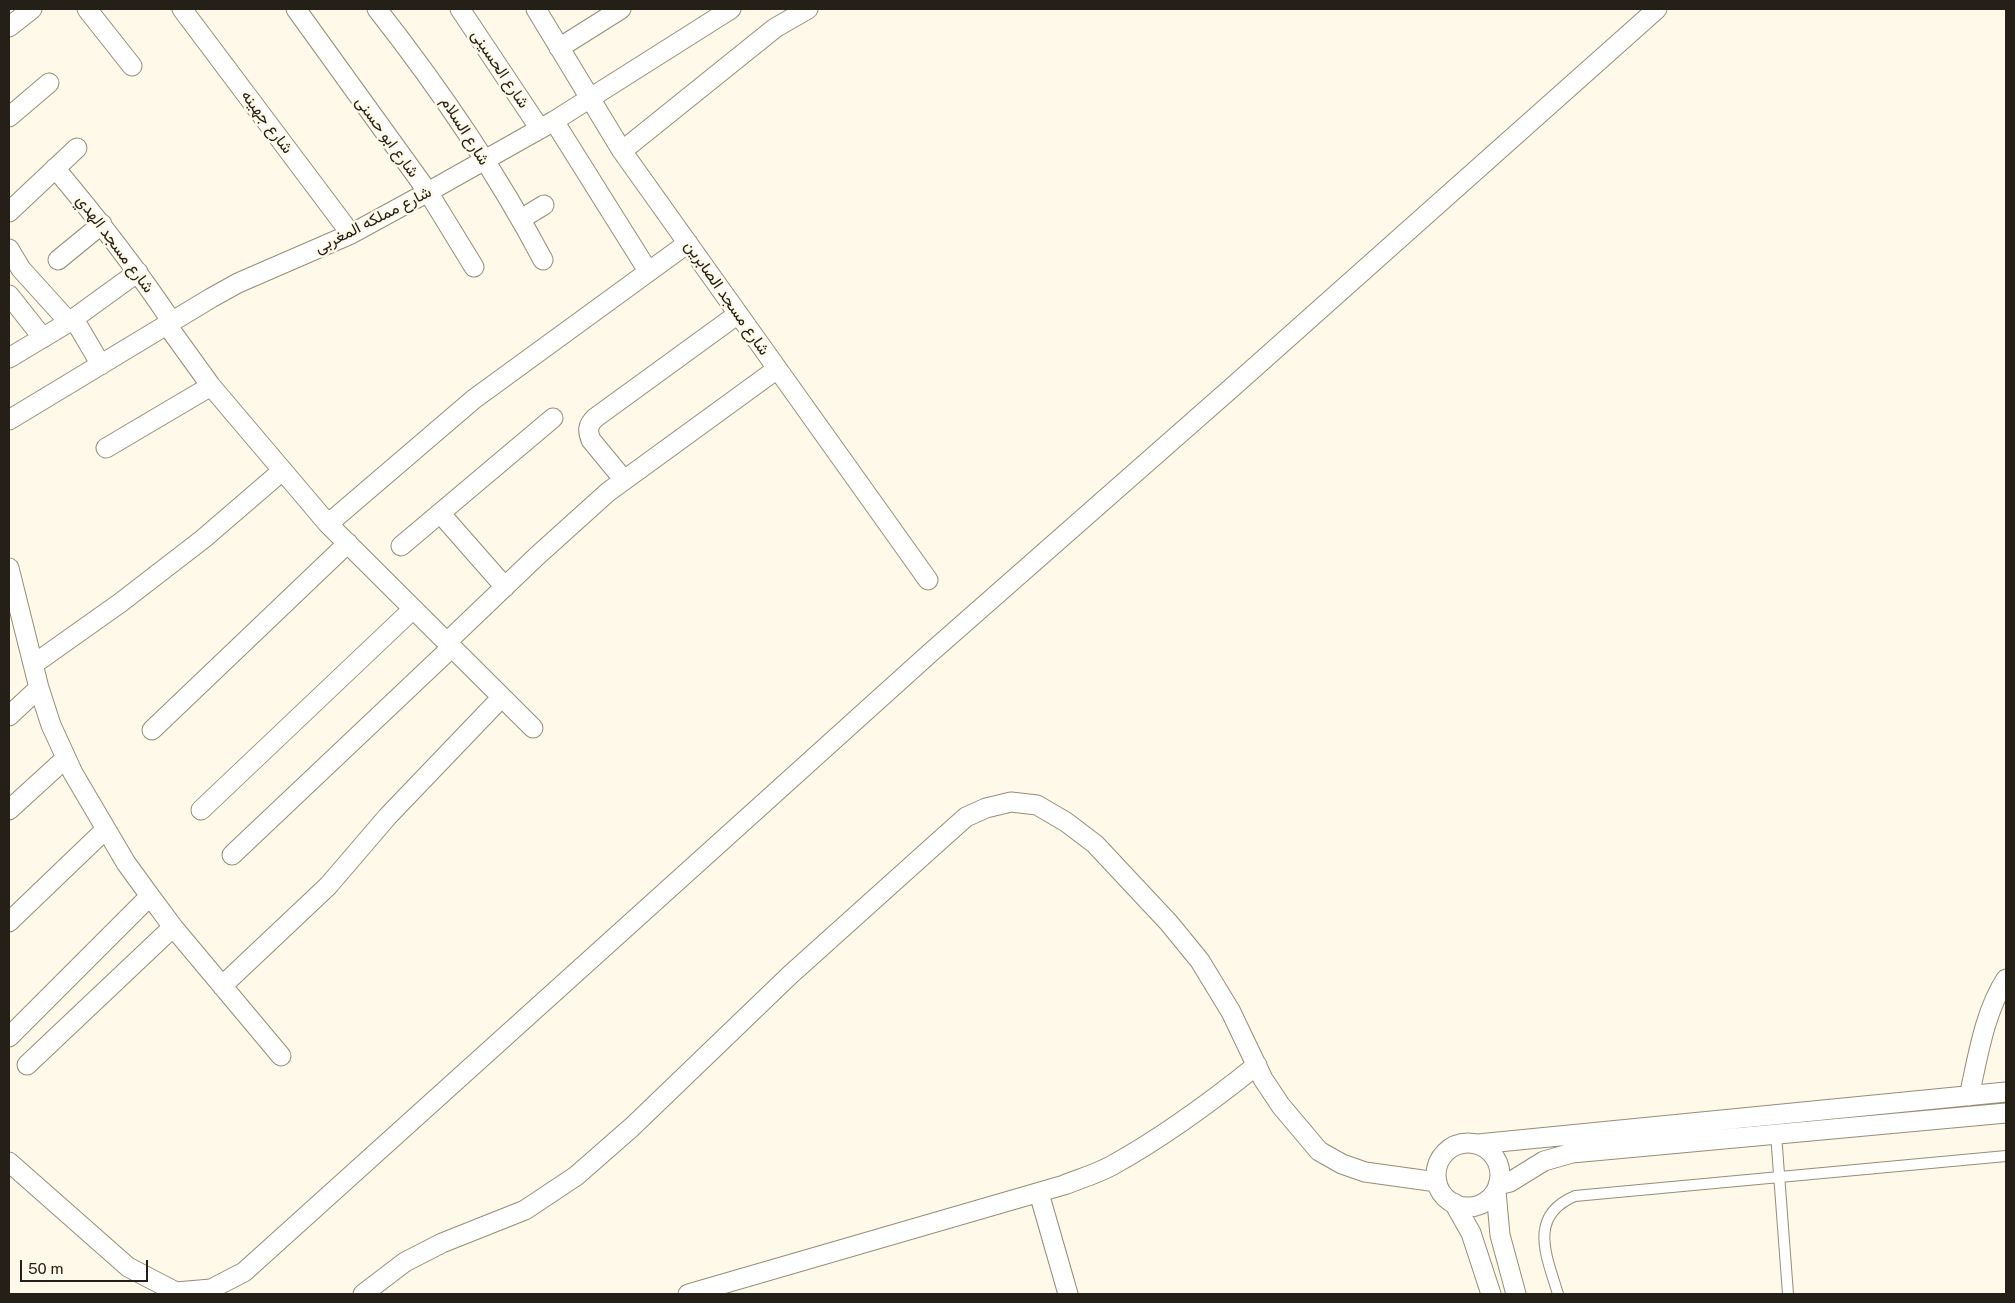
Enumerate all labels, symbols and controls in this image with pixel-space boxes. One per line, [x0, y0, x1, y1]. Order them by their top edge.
street label: شارع الحسينى [467, 26, 533, 112]
street label: شارع جهينه [237, 87, 297, 157]
street label: شارع ابو حسنى [351, 93, 423, 181]
street label: شارع السلام [436, 93, 494, 169]
street label: شارع مملكه المغربى [312, 182, 434, 258]
street label: شارع مسجد الهدي [72, 191, 158, 297]
street label: شارع مسجد الصابرين [680, 237, 774, 359]
scale bar [22, 1250, 150, 1282]
text: 50 m [28, 1260, 63, 1277]

